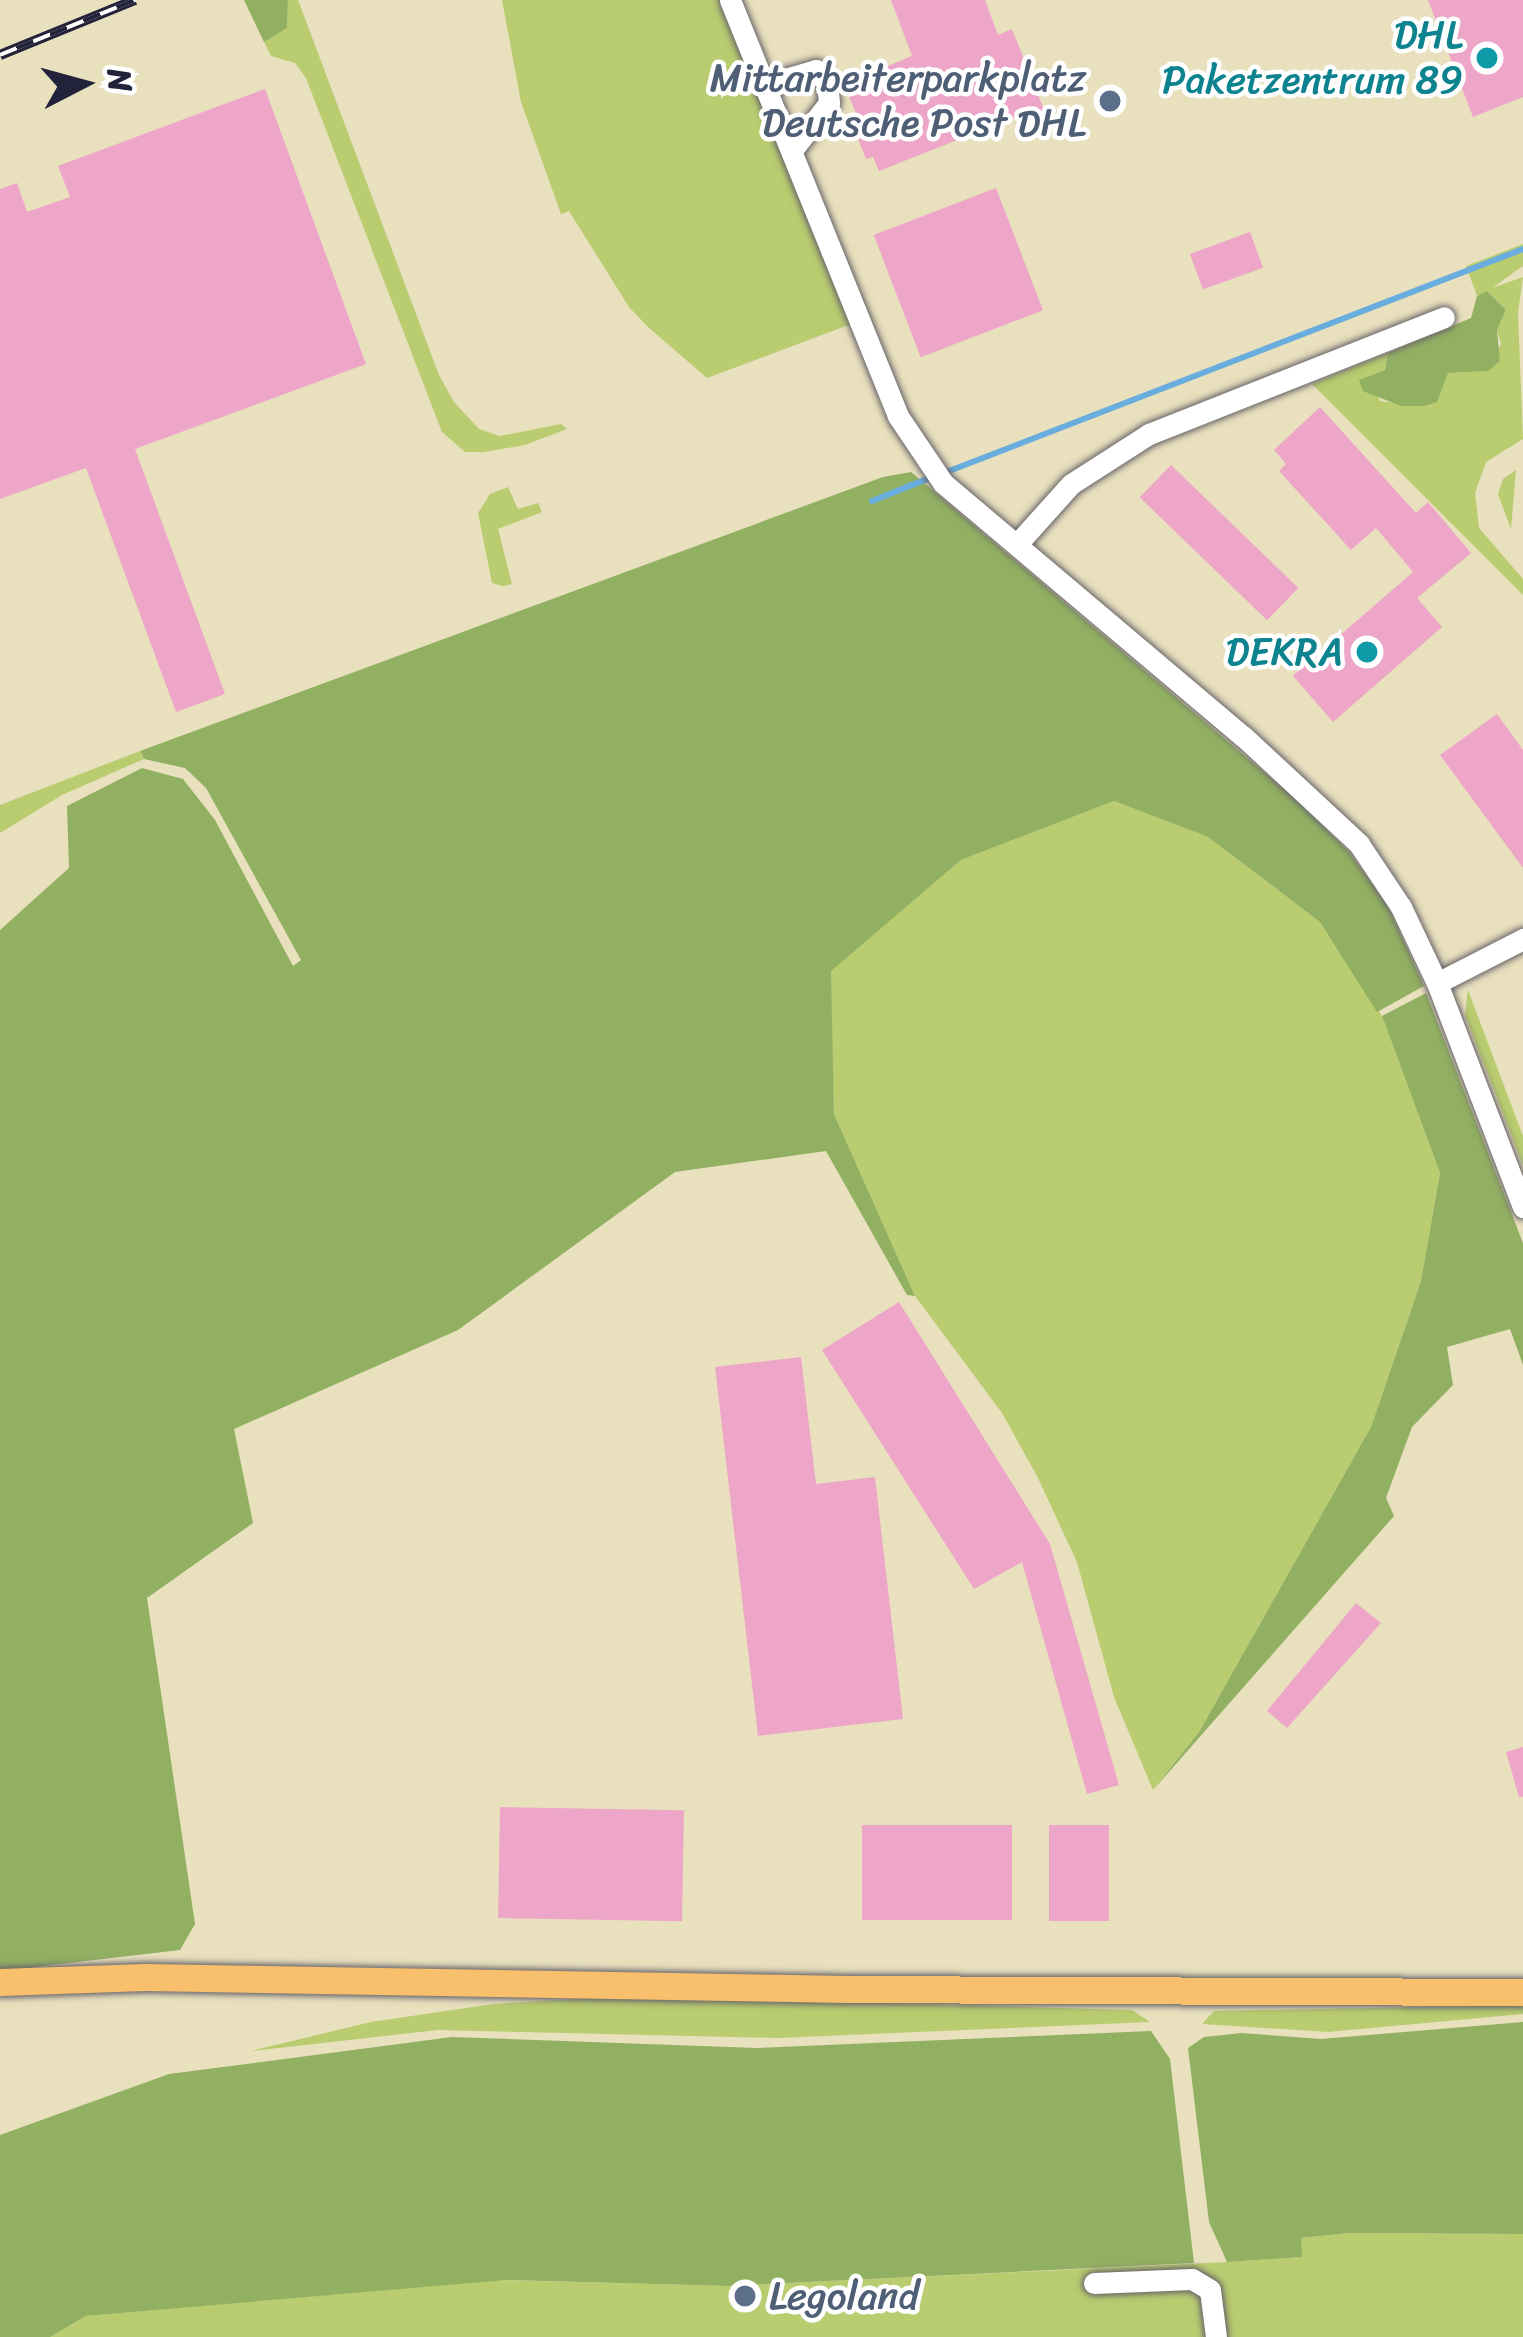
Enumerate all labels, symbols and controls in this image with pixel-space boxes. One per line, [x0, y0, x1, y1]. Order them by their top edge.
place label: DHL Paketzentrum 89 [1162, 13, 1463, 104]
north arrow [24, 24, 144, 144]
marker: DHL Paketzentrum 89 [1474, 45, 1500, 71]
place label: Mittarbeiterparkplatz Deutsche Post DHL [710, 56, 1086, 147]
text: N [90, 66, 150, 95]
marker: Mittarbeiterparkplatz Deutsche Post DHL [1097, 88, 1123, 114]
place label: DEKRA [1226, 629, 1343, 675]
marker: DEKRA [1354, 639, 1380, 665]
place label: Legoland [769, 2273, 919, 2319]
marker: Legoland [732, 2283, 758, 2309]

